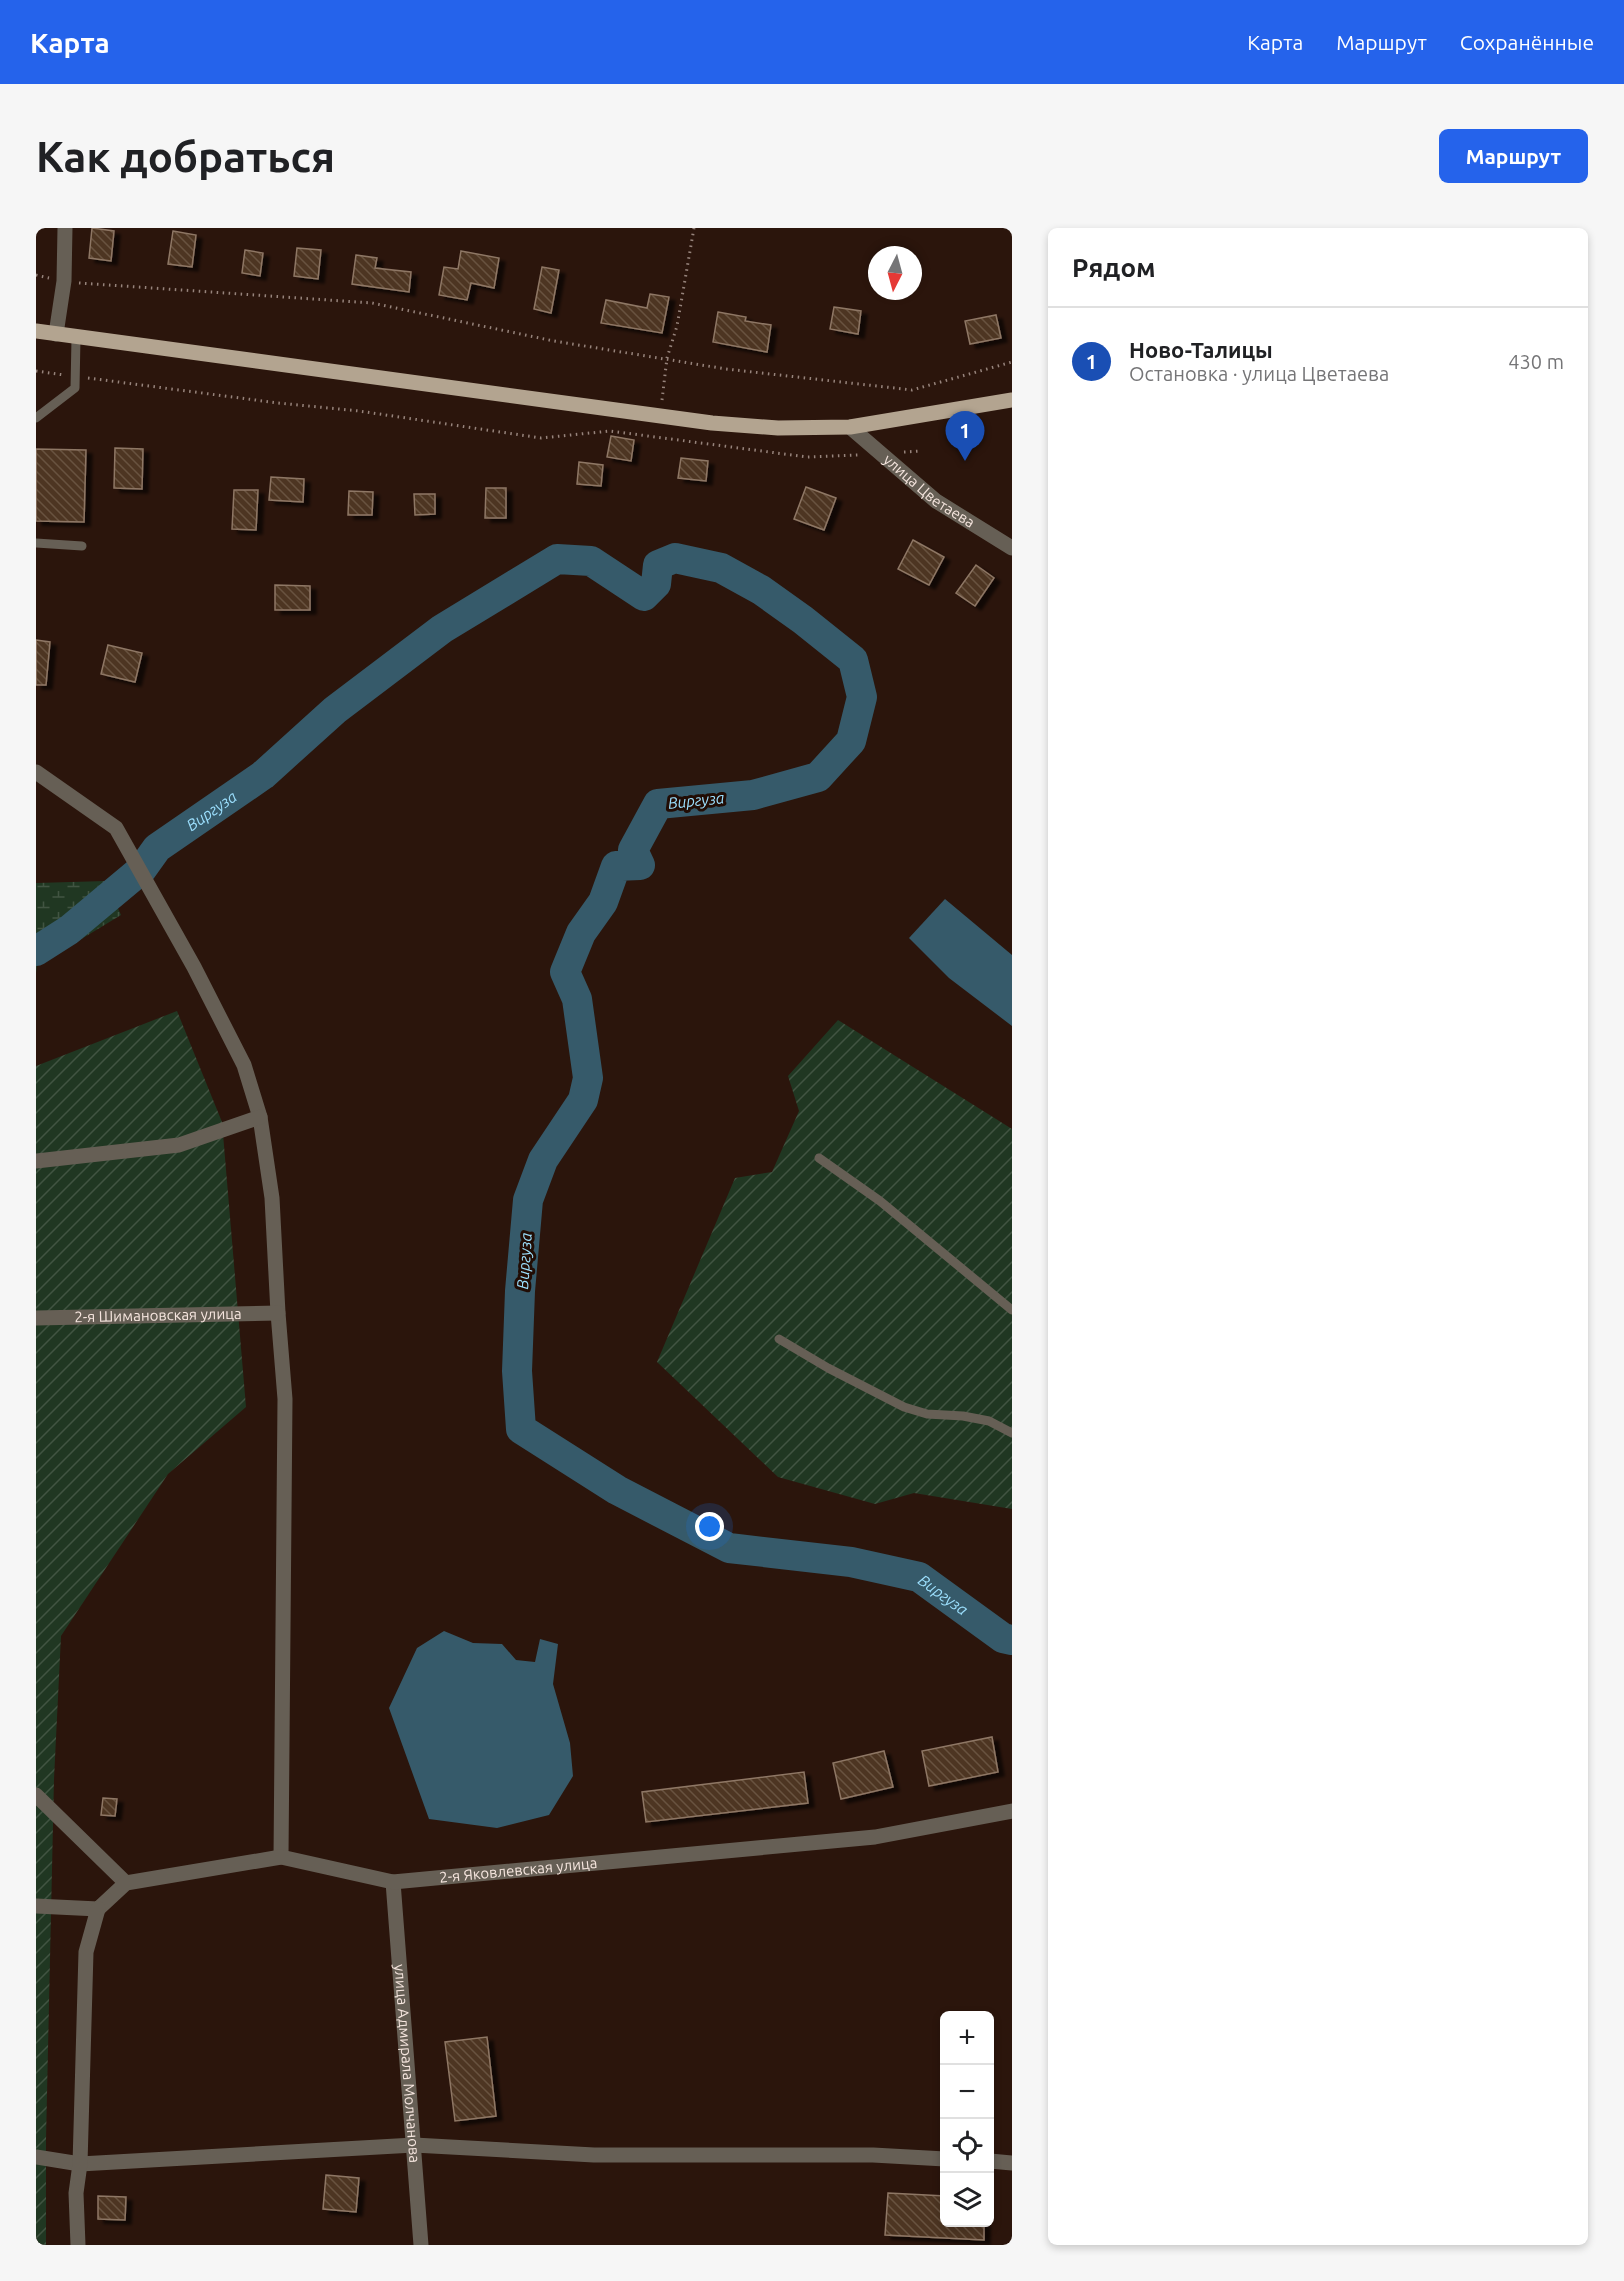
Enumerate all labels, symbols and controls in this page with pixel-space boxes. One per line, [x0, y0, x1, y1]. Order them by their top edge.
text: Карта [30, 27, 110, 58]
text: Карта [1247, 30, 1303, 54]
text: Маршрут [1336, 30, 1427, 54]
text: Сохранённые [1460, 30, 1594, 54]
button: Маршрут [1439, 129, 1588, 183]
text: Как добраться [36, 133, 335, 180]
north arrow [868, 246, 922, 300]
text: Рядом [1072, 253, 1156, 282]
text: Ново-Талицы [1129, 337, 1273, 362]
text: 1 [1086, 350, 1097, 373]
text: 430 m [1508, 350, 1564, 373]
text: Остановка · улица Цветаева [1129, 362, 1389, 385]
pin: 1 [946, 412, 984, 461]
street label: улица Цветаева [880, 451, 978, 531]
water label: Виргуза [183, 787, 240, 834]
water label: Виргуза [667, 788, 725, 812]
water label: Виргуза [513, 1232, 535, 1290]
street label: 2-я Шимановская улица [74, 1305, 242, 1325]
your location [695, 1512, 724, 1541]
water label: Виргуза [915, 1571, 972, 1619]
street label: 2-я Яковлевская улица [438, 1854, 598, 1886]
street label: улица Адмирала Молчанова [391, 1963, 424, 2164]
map controls [940, 2011, 994, 2227]
button: + [940, 2011, 994, 2065]
button: − [940, 2065, 994, 2119]
button: locate [940, 2119, 994, 2173]
button: layers [940, 2173, 994, 2227]

